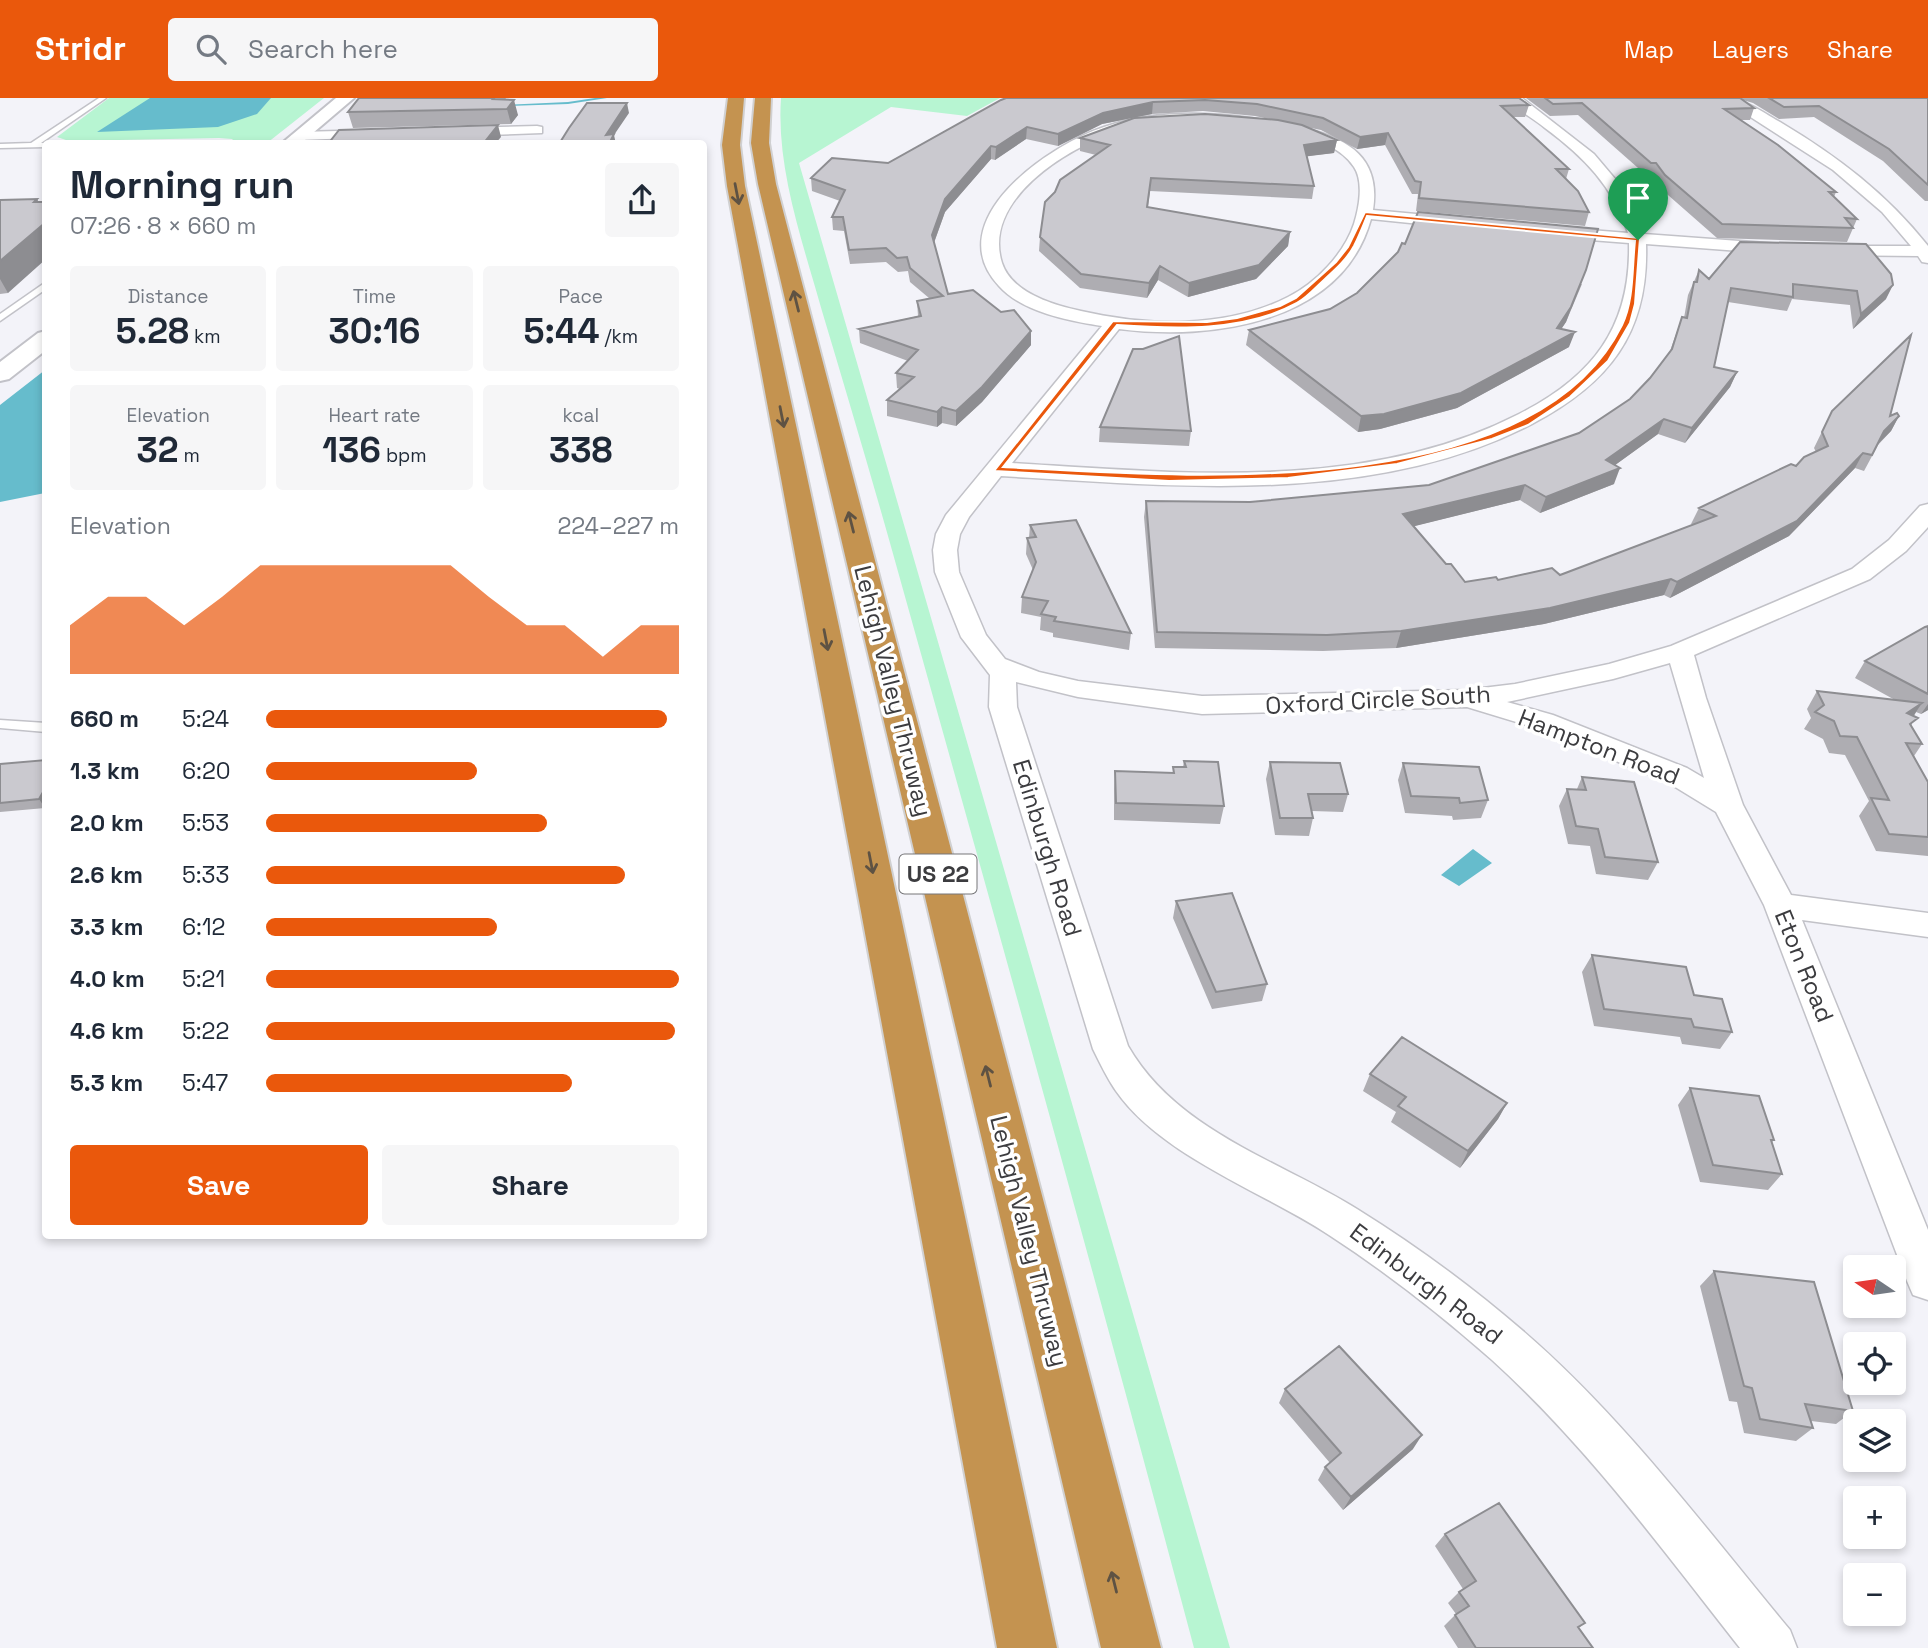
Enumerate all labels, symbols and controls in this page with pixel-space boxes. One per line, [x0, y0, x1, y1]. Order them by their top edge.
search box [168, 18, 658, 81]
text: Stridr [35, 28, 126, 70]
icon: search [192, 30, 230, 68]
text: Search here [248, 32, 398, 66]
text: Map [1624, 34, 1674, 65]
text: Layers [1712, 34, 1789, 65]
text: Share [1827, 34, 1893, 65]
text: Morning run [70, 161, 295, 209]
button: share [605, 163, 679, 237]
pin [1608, 168, 1668, 240]
icon: arrive [1619, 179, 1657, 217]
one-way arrow [731, 182, 744, 205]
text: 07:26 · 8 × 660 m [70, 211, 256, 241]
text: Distance [128, 284, 209, 309]
text: Time [353, 284, 396, 309]
text: Pace [559, 284, 603, 309]
one-way arrow [789, 290, 802, 313]
text: 5.28 [116, 309, 189, 353]
text: 30:16 [329, 309, 420, 353]
text: 5:44 [524, 309, 600, 353]
text: km [189, 324, 221, 349]
text: /km [600, 324, 638, 349]
text: Elevation [127, 403, 210, 428]
text: Heart rate [328, 403, 421, 428]
text: kcal [562, 403, 599, 428]
one-way arrow [775, 405, 789, 428]
text: 32 [137, 428, 179, 472]
text: 136 [322, 428, 381, 472]
text: 338 [549, 428, 613, 472]
text: m [179, 443, 200, 468]
text: bpm [381, 443, 427, 468]
text: Elevation [70, 511, 171, 541]
text: 224–227 m [557, 511, 679, 541]
one-way arrow [844, 511, 857, 534]
street label: Lehigh Valley Thruway [847, 562, 940, 820]
one-way arrow [820, 628, 833, 651]
street label: Oxford Circle South [1264, 678, 1492, 721]
street label: Hampton Road [1514, 702, 1684, 792]
text: 660 m [70, 704, 139, 734]
text: 5:24 [182, 704, 229, 734]
text: 1.3 km [70, 756, 140, 786]
text: 6:20 [182, 756, 231, 786]
street label: Edinburgh Road [1006, 756, 1089, 940]
text: 2.0 km [70, 808, 144, 838]
text: 5:53 [182, 808, 229, 838]
one-way arrow [864, 851, 878, 874]
road number: US 22 [900, 854, 976, 894]
text: 2.6 km [70, 860, 143, 890]
text: 5:33 [182, 860, 229, 890]
street label: Eton Road [1768, 905, 1841, 1027]
text: 3.3 km [70, 912, 143, 942]
text: 6:12 [182, 912, 225, 942]
text: 4.0 km [70, 964, 145, 994]
text: 5:21 [182, 964, 225, 994]
text: 4.6 km [70, 1016, 144, 1046]
text: 5:22 [182, 1016, 229, 1046]
one-way arrow [981, 1065, 994, 1088]
text: 5.3 km [70, 1068, 143, 1098]
text: 5:47 [182, 1068, 228, 1098]
street label: Lehigh Valley Thruway [983, 1112, 1076, 1370]
button: Save [70, 1145, 368, 1225]
button: Share [382, 1145, 679, 1225]
street label: Edinburgh Road [1344, 1216, 1509, 1351]
north arrow [1843, 1255, 1906, 1318]
map controls [1843, 1255, 1906, 1626]
button: locate [1843, 1332, 1906, 1395]
button: layers [1843, 1409, 1906, 1472]
button: + [1843, 1486, 1906, 1549]
button: − [1843, 1563, 1906, 1626]
one-way arrow [1107, 1571, 1120, 1594]

